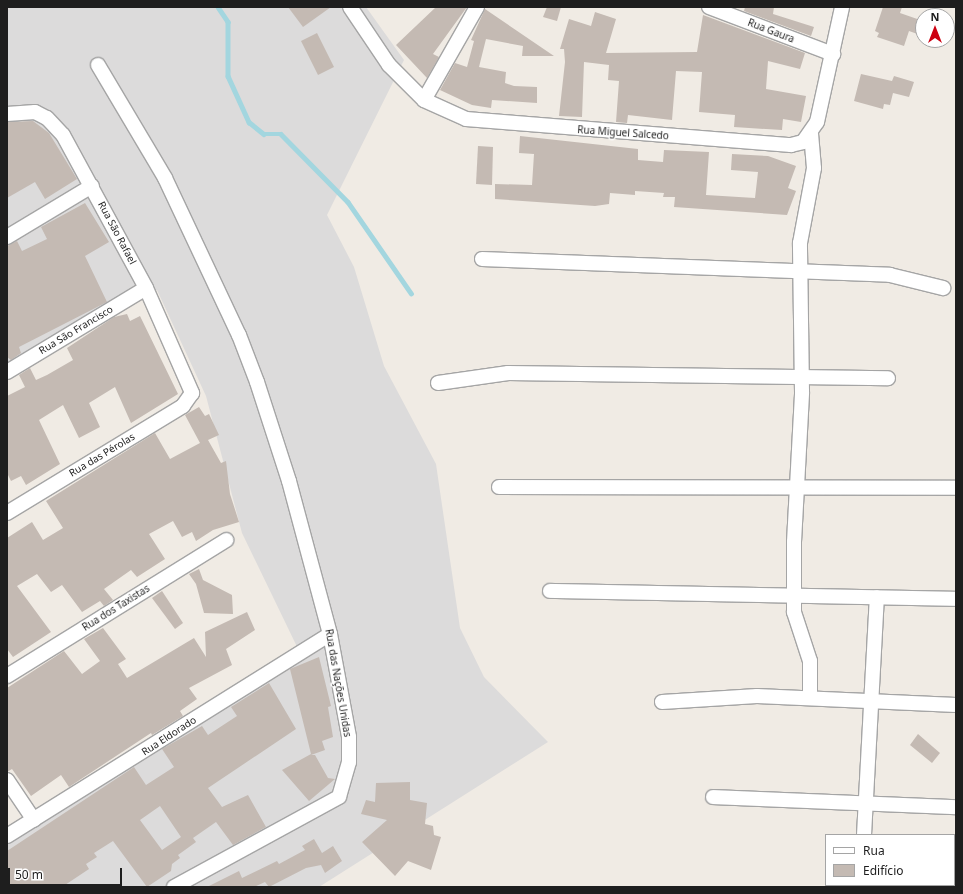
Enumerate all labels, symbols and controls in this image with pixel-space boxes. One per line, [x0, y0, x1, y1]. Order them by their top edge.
north arrow [915, 8, 955, 48]
text: N [931, 9, 939, 24]
street label: Rua Gaura [746, 17, 796, 45]
street label: Rua Miguel Salcedo [577, 124, 669, 142]
street label: Rua São Rafael [95, 200, 139, 266]
street label: Rua São Francisco [37, 303, 115, 357]
street label: Rua das Pérolas [67, 431, 137, 479]
street label: Rua dos Taxistas [80, 582, 152, 634]
street label: Rua das Nações Unidas [323, 628, 353, 738]
street label: Rua Eldorado [139, 714, 199, 758]
legend [825, 834, 955, 886]
text: Rua [863, 842, 885, 859]
scale bar [10, 860, 124, 886]
text: Edifício [863, 862, 904, 879]
text: 50 m [15, 866, 43, 883]

